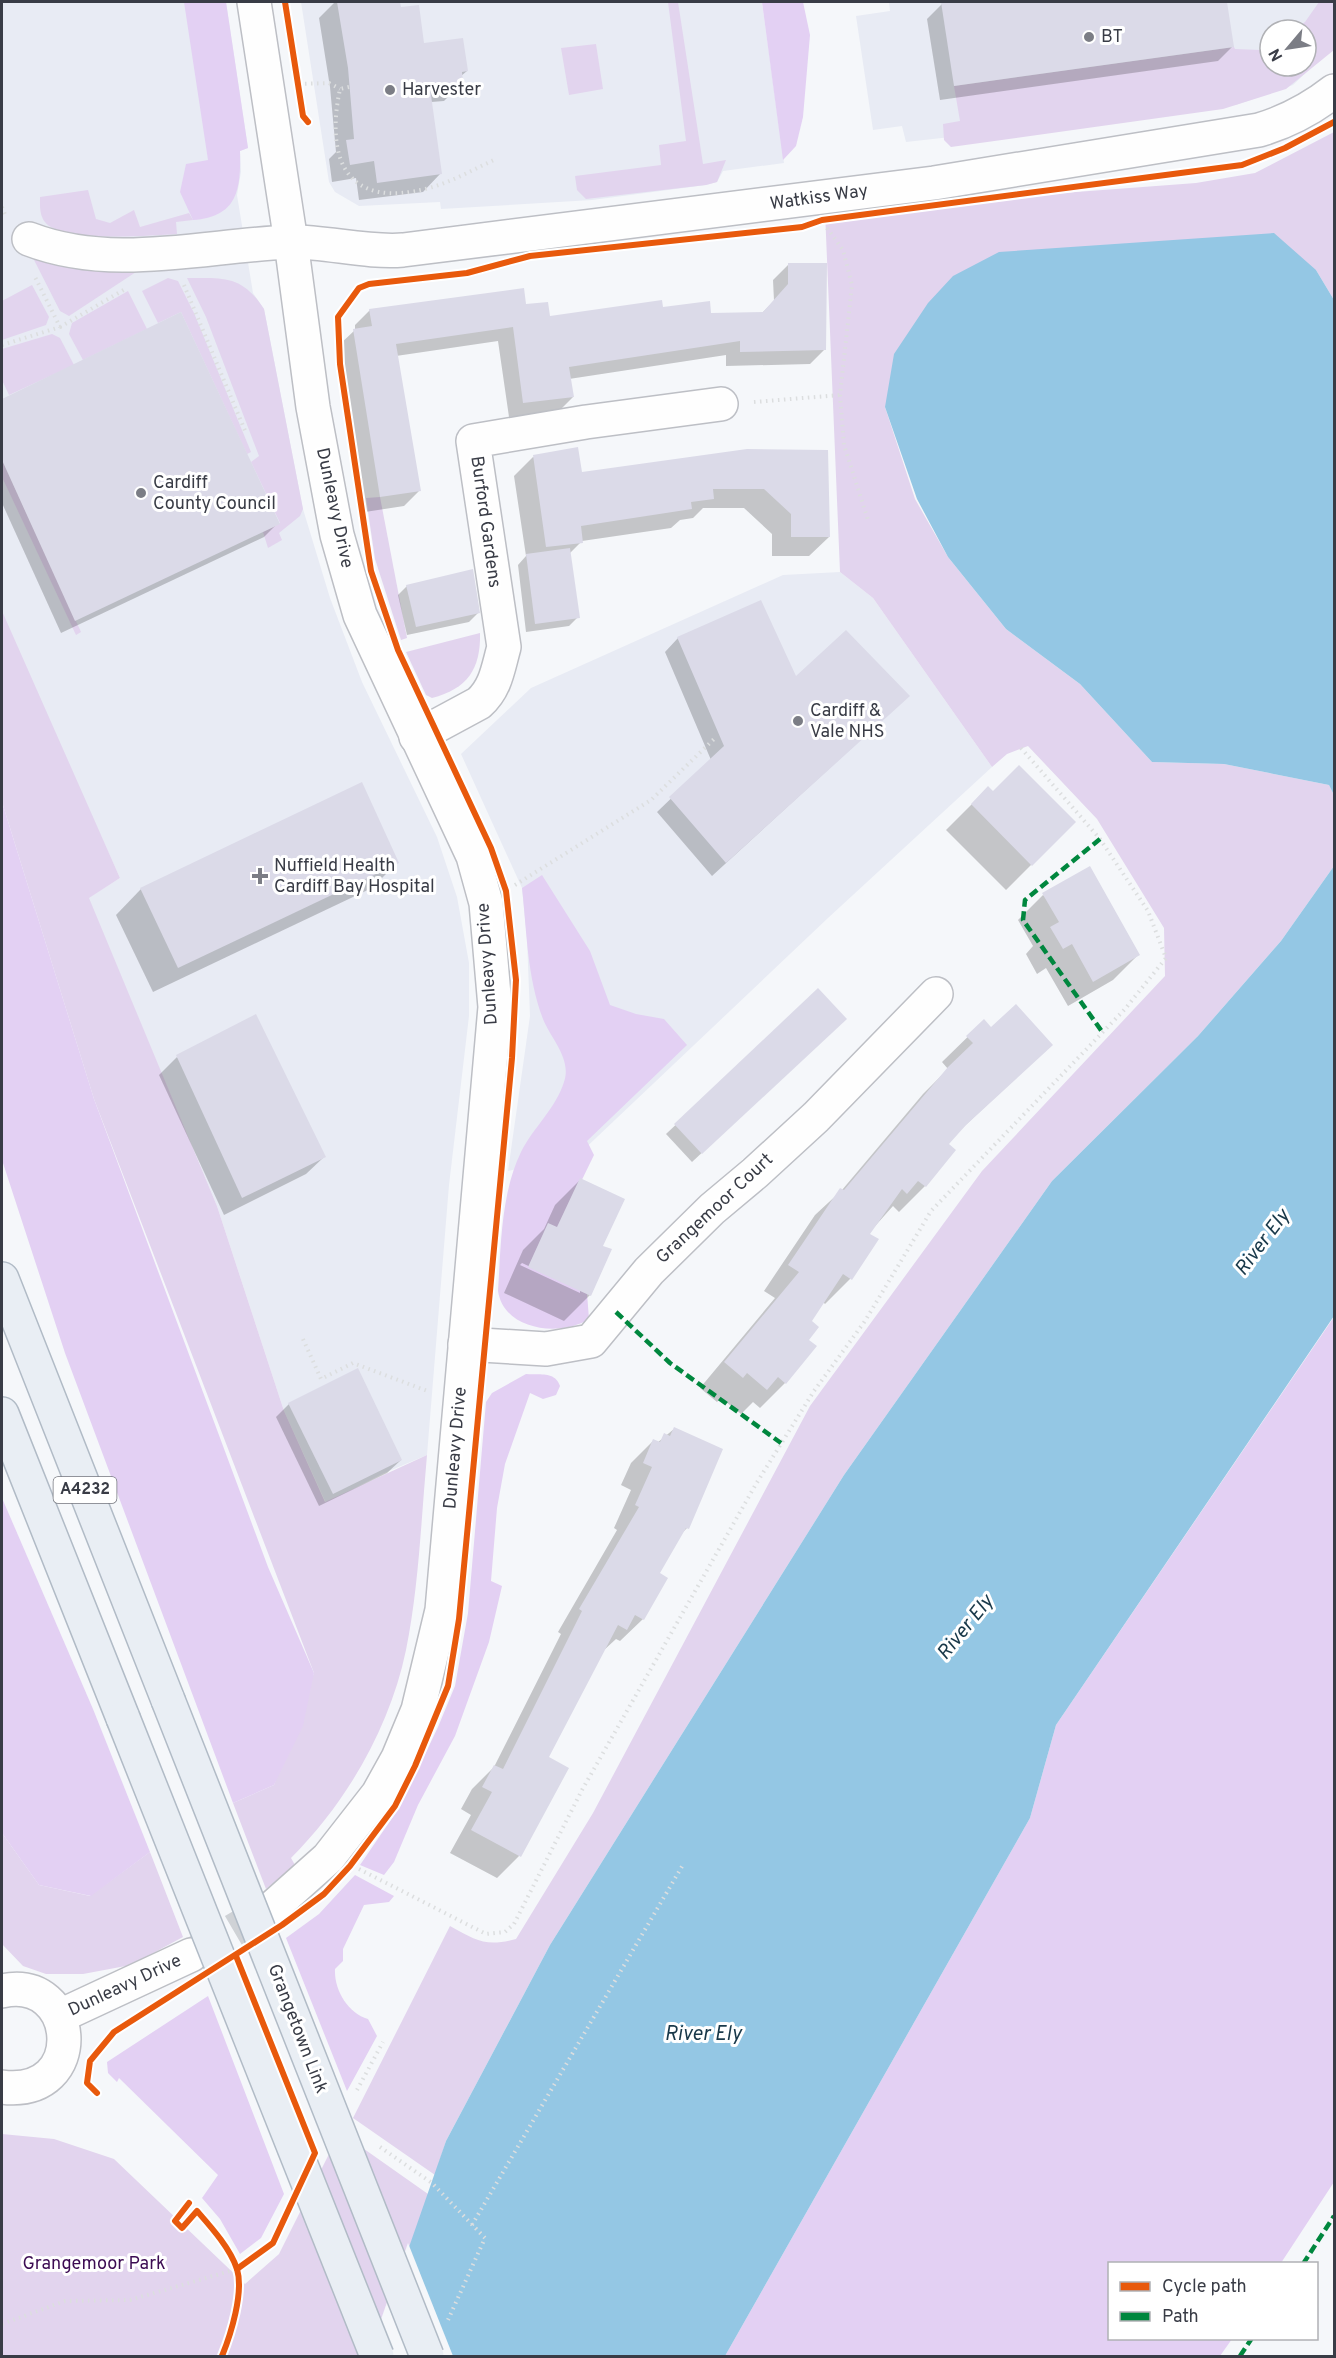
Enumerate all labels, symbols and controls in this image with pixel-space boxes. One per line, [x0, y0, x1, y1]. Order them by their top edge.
north arrow [1258, 18, 1318, 78]
place label: BT [1101, 26, 1123, 49]
marker: BT [1082, 30, 1096, 44]
text: N [1265, 44, 1288, 64]
place label: Harvester [402, 79, 481, 102]
marker: Harvester [383, 83, 397, 97]
street label: Watkiss Way [768, 180, 870, 216]
street label: Dunleavy Drive [310, 446, 358, 570]
street label: Burford Gardens [464, 455, 506, 589]
place label: Cardiff County Council [153, 472, 276, 516]
marker: Cardiff County Council [134, 486, 148, 500]
place label: Cardiff & Vale NHS [810, 700, 885, 744]
marker: Cardiff & Vale NHS [791, 714, 805, 728]
place label: Nuffield Health Cardiff Bay Hospital [274, 855, 435, 899]
marker: Nuffield Health Cardiff Bay Hospital [251, 867, 269, 885]
street label: Dunleavy Drive [472, 902, 504, 1026]
street label: Grangemoor Court [651, 1149, 779, 1269]
water label: River Ely [1230, 1203, 1298, 1281]
street label: Dunleavy Drive [439, 1386, 473, 1510]
road number: A4232 [54, 1477, 116, 1503]
water label: River Ely [932, 1589, 1001, 1666]
street label: Dunleavy Drive [65, 1950, 185, 2022]
street label: Grangetown Link [262, 1961, 332, 2097]
water label: River Ely [665, 2022, 743, 2048]
park label: Grangemoor Park [22, 2253, 166, 2276]
legend [1108, 2262, 1318, 2340]
text: Cycle path [1162, 2276, 1247, 2299]
text: Path [1162, 2306, 1199, 2329]

